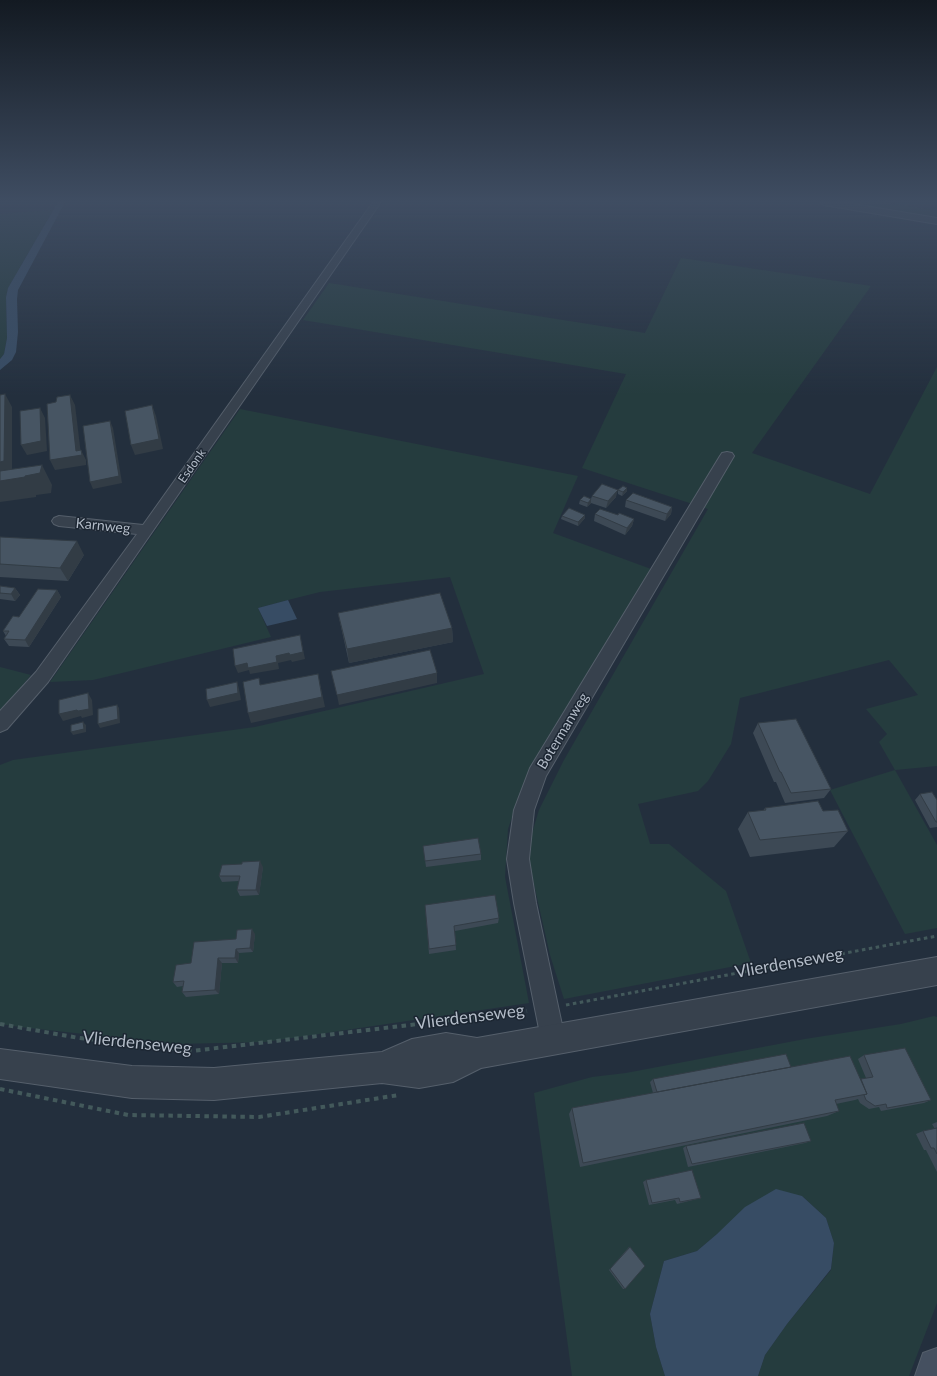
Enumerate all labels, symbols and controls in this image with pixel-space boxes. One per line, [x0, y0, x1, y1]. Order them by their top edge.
street label: Esdonk [175, 446, 209, 486]
street label: Karnweg [75, 515, 131, 537]
street label: Botermanweg [534, 690, 592, 772]
street label: Vlierdenseweg [733, 943, 845, 983]
street label: Vlierdenseweg [414, 1000, 526, 1034]
street label: Vlierdenseweg [81, 1027, 193, 1059]

